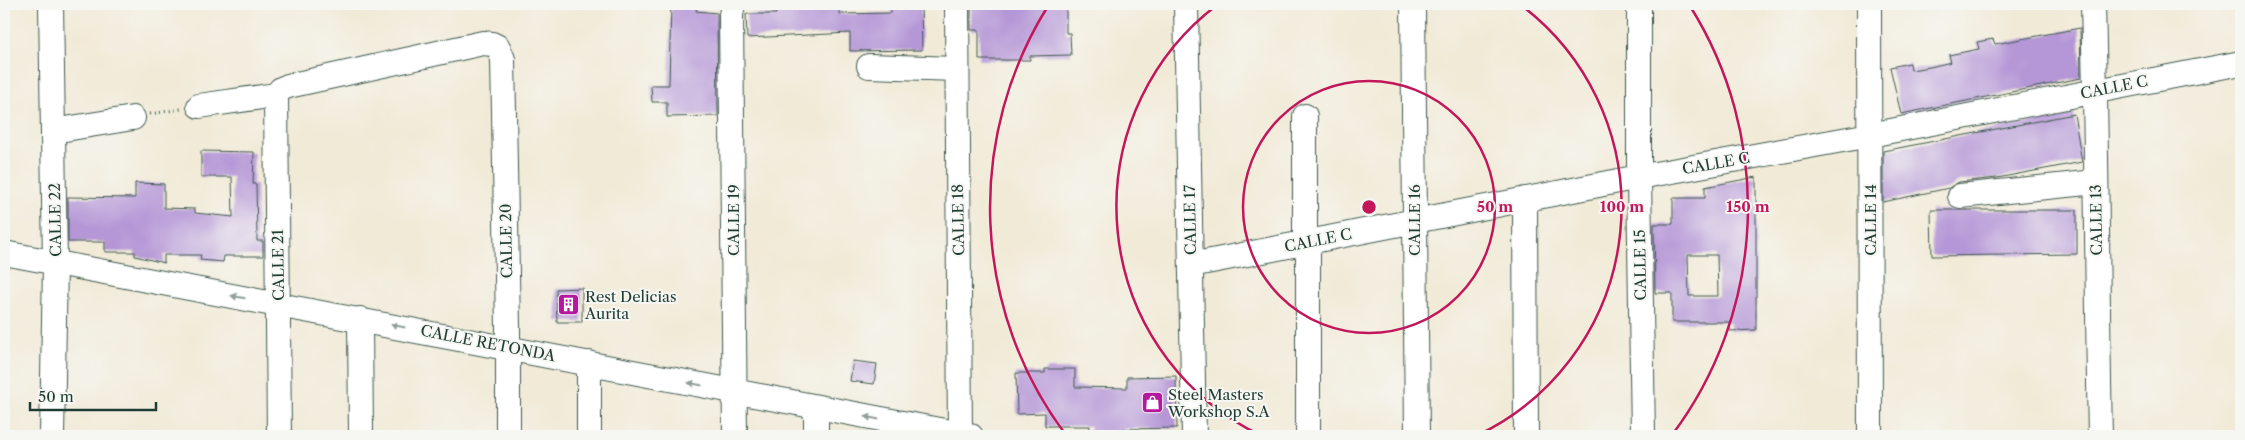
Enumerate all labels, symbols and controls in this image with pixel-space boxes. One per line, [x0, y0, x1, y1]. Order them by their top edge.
street label: CALLE C [2079, 71, 2149, 103]
street label: CALLE C [1681, 148, 1751, 178]
street label: CALLE 22 [45, 183, 65, 257]
street label: CALLE 19 [724, 184, 743, 256]
street label: CALLE 18 [948, 184, 968, 256]
street label: CALLE 17 [1180, 184, 1200, 255]
street label: CALLE 16 [1405, 184, 1424, 256]
street label: CALLE 14 [1861, 184, 1880, 256]
street label: CALLE 13 [2086, 184, 2106, 256]
text: 50 m [1477, 197, 1513, 216]
text: 100 m [1600, 197, 1644, 216]
text: 150 m [1726, 197, 1770, 216]
centre of rings [1360, 198, 1378, 216]
street label: CALLE 20 [496, 203, 516, 279]
street label: CALLE C [1283, 224, 1353, 256]
street label: CALLE 21 [268, 228, 288, 301]
street label: CALLE 15 [1630, 229, 1650, 301]
place label: Rest Delicias Aurita [584, 287, 677, 323]
one-way arrow [230, 292, 246, 300]
building icon: Rest Delicias Aurita [557, 293, 581, 317]
street label: CALLE RETONDA [419, 321, 558, 366]
one-way arrow [390, 322, 406, 330]
one-way arrow [687, 379, 703, 387]
scale bar [30, 380, 156, 412]
place label: Steel Masters Workshop S.A [1167, 385, 1271, 421]
text: 50 m [38, 387, 74, 406]
shop icon: Steel Masters Workshop S.A [1140, 391, 1164, 415]
one-way arrow [863, 413, 879, 421]

